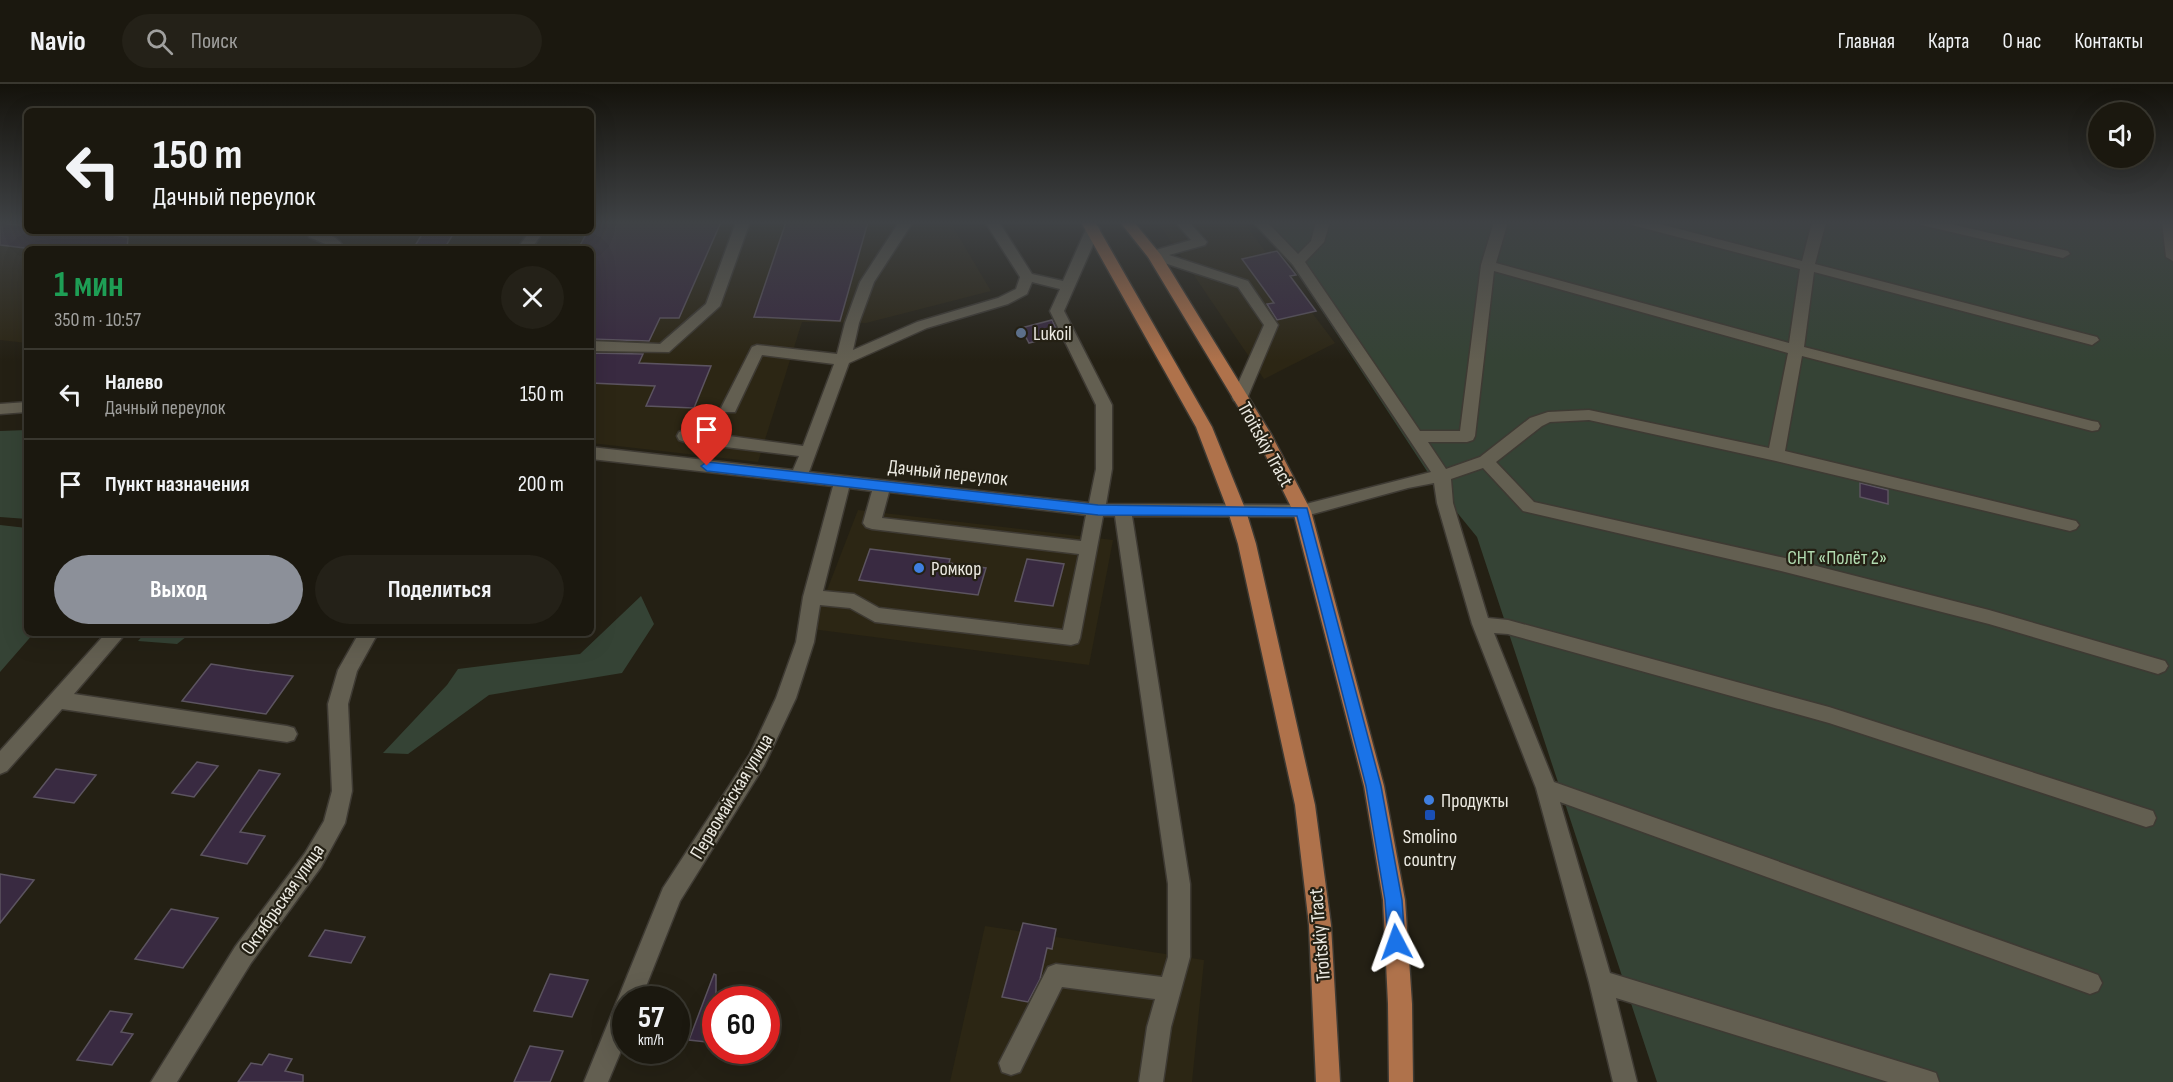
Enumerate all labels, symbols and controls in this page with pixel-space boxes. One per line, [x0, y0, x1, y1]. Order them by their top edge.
search box [122, 14, 542, 68]
text: Navio [30, 25, 86, 58]
icon: search [143, 25, 176, 58]
text: Поиск [191, 28, 237, 55]
text: Главная [1838, 29, 1895, 54]
text: Карта [1928, 29, 1969, 54]
text: О нас [2002, 29, 2041, 54]
text: Контакты [2074, 29, 2143, 54]
map controls [2088, 102, 2154, 168]
button: sound [2088, 102, 2154, 168]
text: 150 m [153, 130, 242, 181]
icon: left [54, 132, 132, 210]
text: Дачный переулок [153, 181, 315, 213]
text: 1 мин [54, 264, 124, 307]
button: close [501, 266, 564, 329]
text: 350 m · 10:57 [54, 308, 141, 332]
place label: Lukoil [1033, 322, 1072, 346]
marker: Lukoil [1014, 326, 1028, 340]
text: Налево [105, 369, 163, 396]
icon: left [54, 378, 87, 411]
text: 150 m [520, 381, 564, 408]
text: Дачный переулок [105, 396, 225, 420]
street label: Troitskiy Tract [1232, 398, 1298, 491]
pin [681, 404, 732, 466]
icon: arrive [690, 413, 723, 446]
street label: Дачный переулок [887, 455, 1009, 491]
icon: arrive [54, 468, 87, 501]
text: Пункт назначения [105, 471, 249, 498]
text: 200 m [518, 471, 564, 498]
park label: СНТ «Полёт 2» [1787, 546, 1887, 570]
button: Выход [54, 555, 303, 624]
button: Поделиться [315, 555, 564, 624]
place label: Ромкор [931, 557, 981, 581]
marker: Ромкор [912, 561, 926, 575]
street label: Первомайская улица [685, 730, 779, 864]
place label: Продукты [1441, 789, 1508, 813]
marker: Продукты [1422, 793, 1436, 807]
marker: Smolino country [1423, 808, 1437, 822]
place label: Smolino country [1403, 825, 1457, 872]
street label: Октябрьская улица [236, 840, 330, 959]
street label: Troitskiy Tract [1304, 887, 1336, 982]
position arrow [1364, 910, 1428, 974]
speed limit sign: 60 [702, 986, 780, 1064]
text: 57 [638, 1000, 664, 1036]
text: km/h [638, 1031, 664, 1050]

